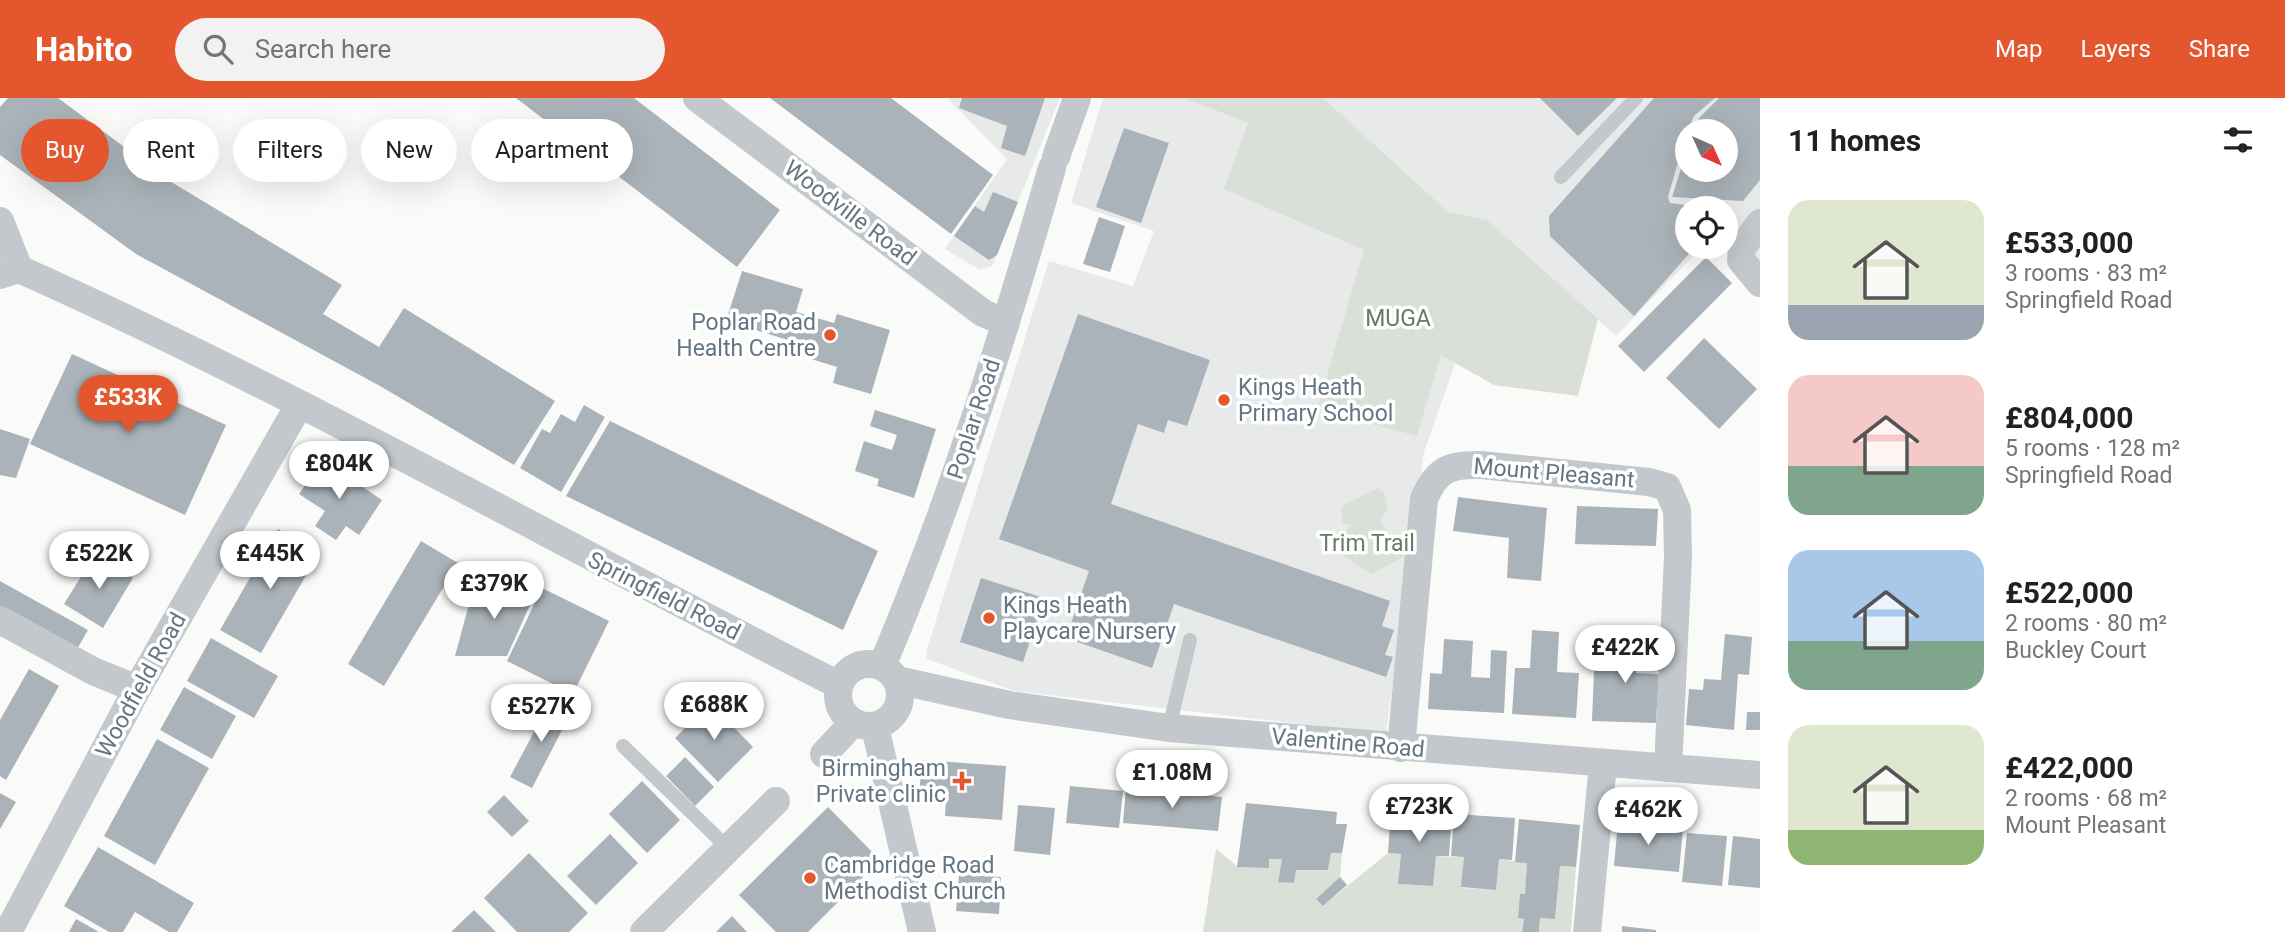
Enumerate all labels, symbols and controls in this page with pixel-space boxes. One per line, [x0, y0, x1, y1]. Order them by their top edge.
search box [175, 18, 665, 81]
text: Habito [35, 30, 133, 69]
icon: search [199, 30, 237, 68]
text: Search here [255, 34, 391, 64]
text: Map [1995, 35, 2043, 63]
text: Layers [2081, 35, 2151, 63]
text: Share [2189, 35, 2250, 63]
chip: Buy [21, 119, 109, 182]
chip: Rent [123, 119, 219, 182]
chip: Filters [233, 119, 347, 182]
chip: New [361, 119, 457, 182]
chip: Apartment [471, 119, 633, 182]
north arrow [1675, 119, 1738, 182]
map controls [1675, 119, 1738, 259]
icon: filters [2219, 121, 2257, 159]
text: 11 homes [1788, 123, 1921, 158]
street label: Woodville Road [779, 155, 921, 271]
button: locate [1675, 196, 1738, 259]
text: £533,000 [2005, 225, 2133, 260]
icon: home [1844, 228, 1928, 312]
text: 3 rooms · 83 m² [2005, 260, 2167, 287]
text: Springfield Road [2005, 287, 2173, 314]
park label: MUGA [1365, 305, 1431, 332]
place label: Poplar Road Health Centre [676, 309, 816, 362]
marker: Poplar Road Health Centre [822, 327, 838, 343]
street label: Poplar Road [942, 355, 1006, 483]
place label: Kings Heath Primary School [1238, 374, 1393, 427]
pin: £533K [79, 376, 177, 435]
text: £533K [94, 384, 162, 411]
marker: Kings Heath Primary School [1216, 392, 1232, 408]
text: £804,000 [2005, 400, 2133, 435]
icon: home [1844, 403, 1928, 487]
text: 5 rooms · 128 m² [2005, 435, 2180, 462]
pin: £804K [290, 442, 388, 501]
text: £804K [305, 450, 373, 477]
street label: Mount Pleasant [1473, 453, 1635, 493]
text: Springfield Road [2005, 462, 2173, 489]
park label: Trim Trail [1319, 530, 1415, 557]
pin: £522K [50, 532, 148, 591]
pin: £445K [221, 532, 319, 591]
text: £522K [65, 540, 133, 567]
text: £445K [236, 540, 304, 567]
street label: Springfield Road [583, 546, 745, 646]
pin: £379K [445, 561, 543, 621]
text: £379K [460, 570, 528, 597]
text: £522,000 [2005, 575, 2133, 610]
icon: home [1844, 578, 1928, 662]
place label: Kings Heath Playcare Nursery [1003, 592, 1176, 645]
street label: Woodfield Road [90, 608, 192, 762]
marker: Kings Heath Playcare Nursery [981, 610, 997, 626]
text: 2 rooms · 80 m² [2005, 610, 2167, 637]
pin: £422K [1576, 626, 1674, 685]
text: £422K [1591, 634, 1659, 661]
text: Buckley Court [2005, 637, 2147, 664]
pin: £688K [665, 682, 763, 742]
pin: £527K [492, 684, 590, 744]
text: £688K [680, 691, 748, 718]
text: £527K [507, 693, 575, 720]
street label: Valentine Road [1270, 723, 1426, 763]
pin: £1.08M [1115, 750, 1229, 810]
text: £422,000 [2005, 750, 2133, 785]
icon: home [1844, 753, 1928, 837]
place label: Birmingham Private clinic [816, 755, 946, 808]
text: £1.08M [1132, 759, 1212, 786]
marker: Birmingham Private clinic [952, 771, 972, 791]
pin: £723K [1370, 784, 1468, 844]
text: 2 rooms · 68 m² [2005, 785, 2167, 812]
pin: £462K [1599, 788, 1697, 847]
text: £723K [1385, 793, 1453, 820]
text: £462K [1614, 796, 1682, 823]
text: Mount Pleasant [2005, 812, 2166, 839]
place label: Cambridge Road Methodist Church [824, 852, 1006, 905]
marker: Cambridge Road Methodist Church [802, 870, 818, 886]

